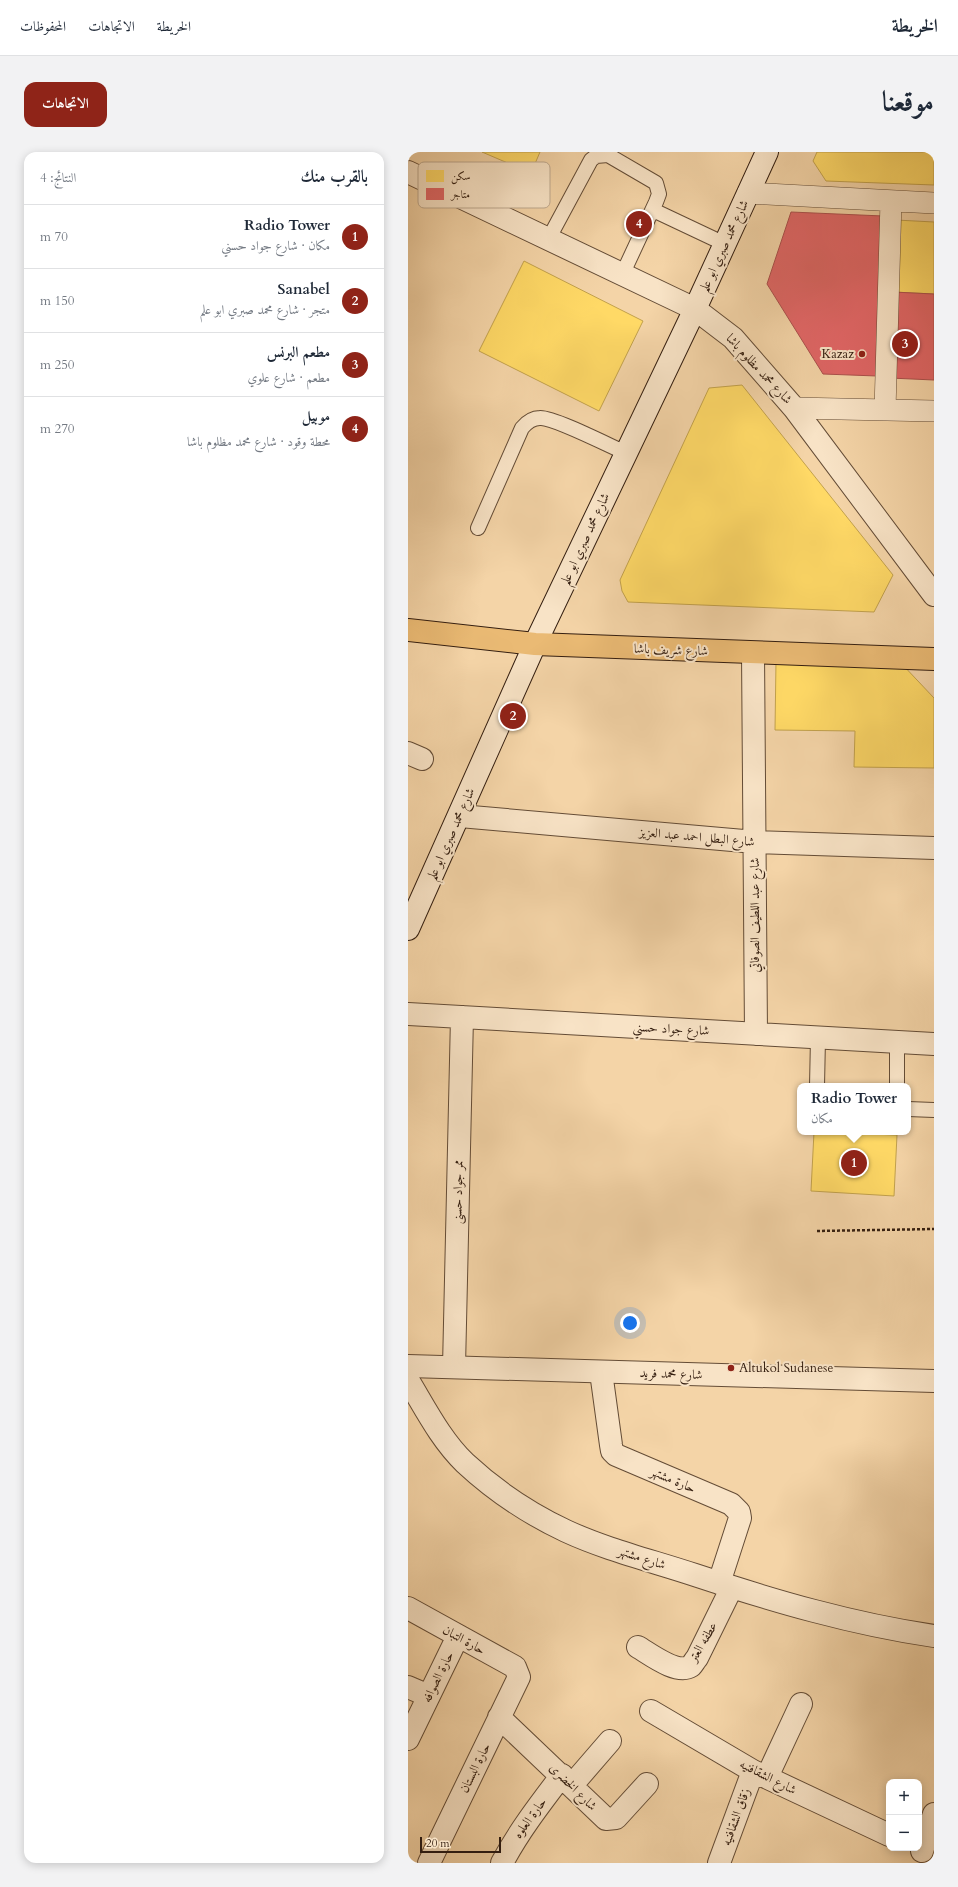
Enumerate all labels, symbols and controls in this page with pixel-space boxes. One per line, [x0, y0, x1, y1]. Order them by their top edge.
text: الخريطة [892, 13, 938, 39]
text: المحفوظات [20, 17, 66, 36]
text: الاتجاهات [88, 17, 135, 36]
text: الخريطة [157, 17, 191, 36]
button: الاتجاهات [24, 82, 107, 127]
text: موقعنا [882, 83, 934, 121]
legend [418, 162, 550, 208]
text: بالقرب منك [301, 165, 368, 188]
text: النتائج: 4 [40, 169, 76, 187]
text: سكن [451, 169, 470, 185]
text: متاجر [450, 187, 470, 202]
street label: شارع محمد صبري ابو علم [695, 197, 757, 297]
pin: 4 [626, 209, 652, 239]
text: Radio Tower [244, 215, 330, 235]
text: 70 m [40, 228, 68, 246]
text: 1 [352, 228, 358, 246]
text: مكان · شارع جواد حسني [221, 237, 330, 255]
text: Sanabel [278, 279, 330, 299]
text: 150 m [40, 292, 74, 310]
text: 2 [352, 292, 358, 310]
text: متجر · شارع محمد صبري ابو علم [200, 301, 330, 319]
pin: 3 [892, 329, 918, 359]
street label: شارع محمد مظلوم باشا [720, 330, 796, 409]
text: مطعم البرنس [267, 342, 330, 362]
place label: Kazaz [821, 345, 854, 363]
marker: Kazaz [857, 349, 867, 359]
text: 250 m [40, 356, 74, 374]
text: 3 [352, 356, 358, 374]
text: مطعم · شارع علوي [247, 369, 330, 387]
text: موبيل [302, 406, 330, 426]
text: 270 m [40, 420, 74, 438]
text: 4 [352, 420, 358, 438]
text: محطة وقود · شارع محمد مظلوم باشا [187, 433, 330, 451]
street label: شارع محمد صبري ابو علم [556, 490, 618, 590]
street label: شارع شريف باشا [634, 640, 708, 662]
pin: 2 [500, 701, 526, 731]
street label: شارع محمد صبري ابو علم [423, 785, 483, 885]
street label: شارع البطل احمد عبد العزيز [636, 823, 755, 853]
street label: شارع عبد اللطيف الصوفاتي [746, 857, 766, 973]
street label: شارع جواد حسني [632, 1018, 710, 1042]
popup [797, 1083, 911, 1135]
text: Radio Tower [811, 1088, 897, 1108]
text: مكان [811, 1110, 833, 1128]
pin: 1 [841, 1148, 867, 1178]
street label: ممر جواد حسنى [448, 1160, 468, 1224]
your location [620, 1313, 640, 1333]
place label: Altukol Sudanese [739, 1359, 833, 1377]
marker: Altukol Sudanese [726, 1363, 736, 1373]
street label: شارع محمد فريد [639, 1364, 703, 1386]
street label: حارة مشتهر [646, 1462, 698, 1498]
street label: شارع مشتهر [613, 1541, 668, 1576]
street label: عطفه العتر [683, 1619, 722, 1667]
street label: حارة التبان [439, 1621, 489, 1659]
street label: حارة الصوافه [418, 1648, 458, 1706]
street label: حارة البستان [455, 1740, 495, 1796]
street label: شارع الشقافنيه [736, 1755, 800, 1801]
street label: شارع الخضرى [544, 1759, 601, 1816]
map controls [886, 1779, 922, 1851]
button: + [886, 1779, 922, 1815]
street label: زقاق الشقافنيه [717, 1786, 755, 1848]
street label: حارة العلوه [509, 1794, 551, 1842]
button: − [886, 1815, 922, 1851]
scale bar [420, 1835, 501, 1854]
text: 20 m [426, 1836, 450, 1851]

